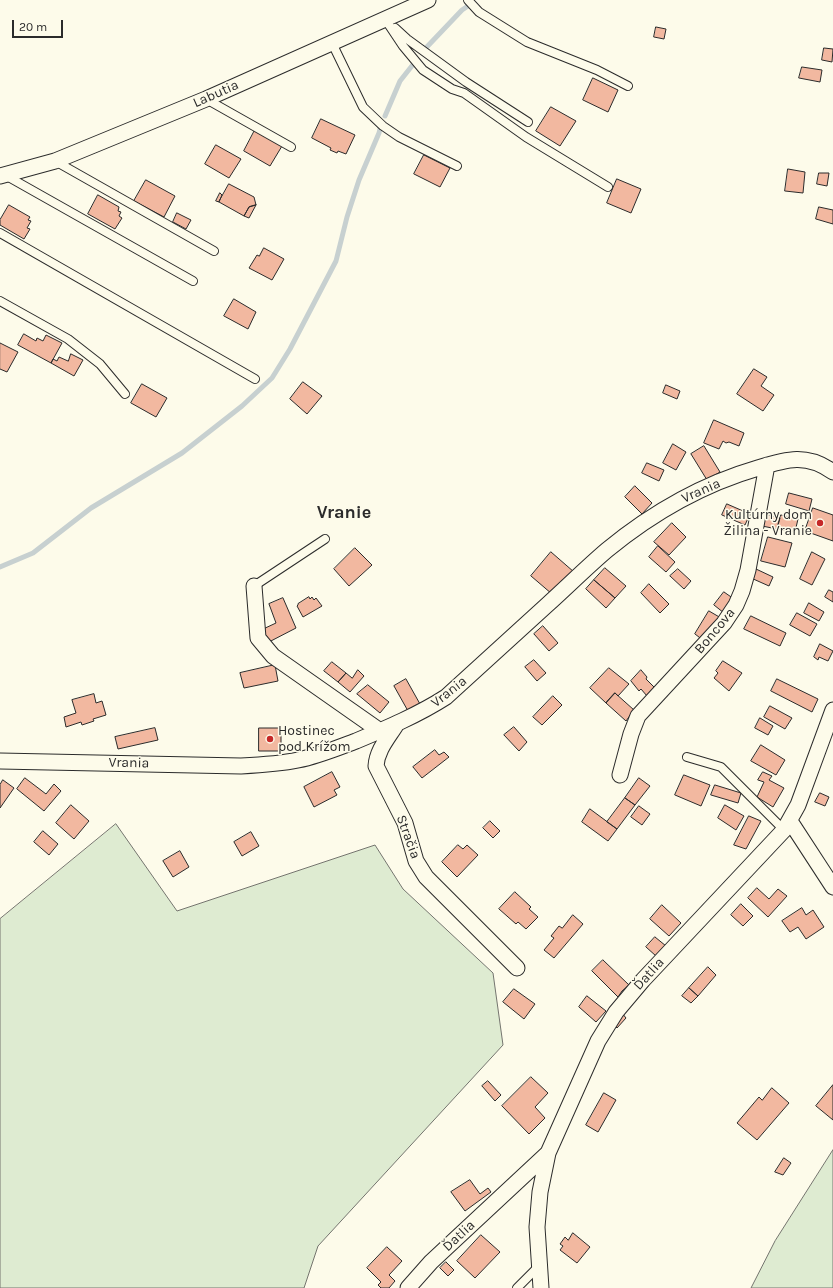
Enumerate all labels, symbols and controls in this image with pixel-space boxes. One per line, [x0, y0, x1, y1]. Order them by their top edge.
scale bar [14, 12, 65, 38]
text: 20 m [19, 20, 47, 34]
street label: Labutia [191, 77, 241, 111]
street label: Vrania [679, 475, 723, 507]
district label: Vranie [317, 502, 371, 524]
place label: Kultúrny dom Žilina - Vranie [724, 507, 812, 540]
marker: Kultúrny dom Žilina - Vranie [815, 518, 825, 528]
street label: Boncova [691, 605, 739, 657]
street label: Vrania [428, 673, 470, 711]
place label: Hostinec pod Krížom [278, 723, 351, 756]
marker: Hostinec pod Krížom [265, 734, 275, 744]
street label: Vrania [108, 754, 150, 772]
street label: Stračia [392, 813, 424, 861]
street label: Ďatlia [630, 954, 668, 994]
street label: Ďatlia [439, 1217, 479, 1255]

